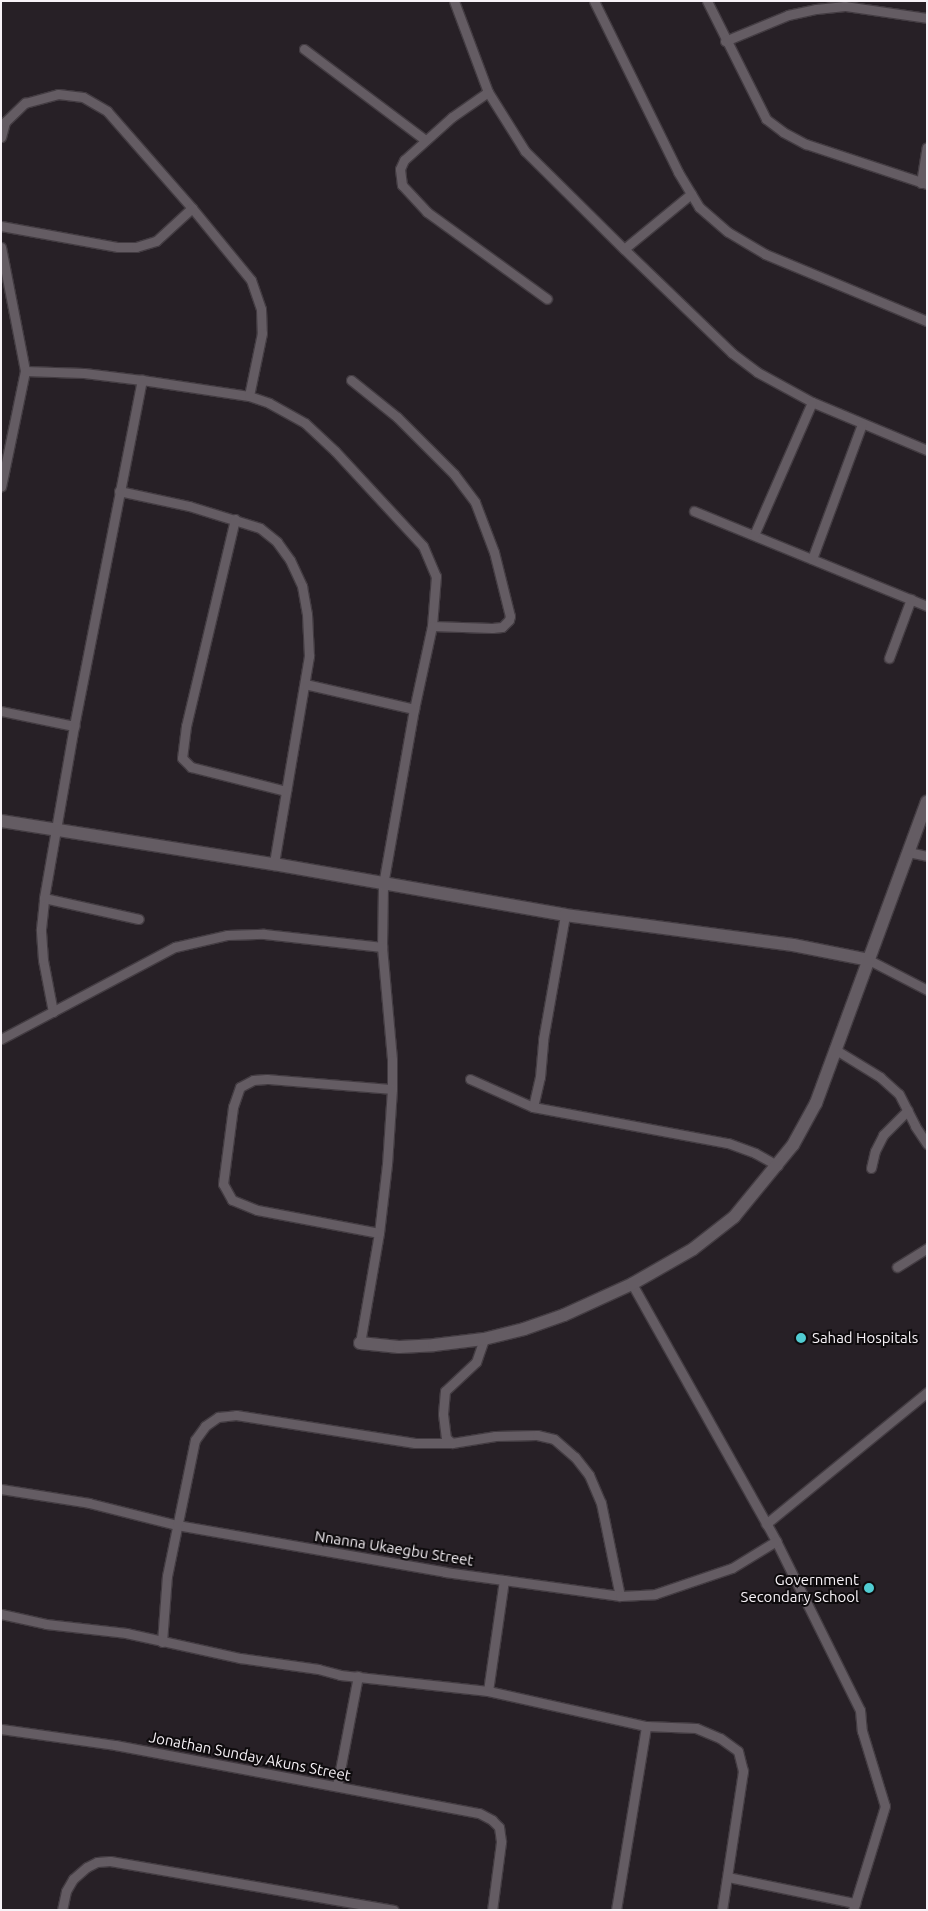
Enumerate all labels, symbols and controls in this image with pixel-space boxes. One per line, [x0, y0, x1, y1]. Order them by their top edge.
place label: Sahad Hospitals [812, 1329, 918, 1347]
marker: Sahad Hospitals [794, 1331, 808, 1345]
street label: Nnanna Ukaegbu Street [313, 1527, 475, 1569]
place label: Government Secondary School [741, 1570, 859, 1605]
marker: Government Secondary School [863, 1582, 875, 1594]
street label: Jonathan Sunday Akuns Street [148, 1728, 352, 1784]

